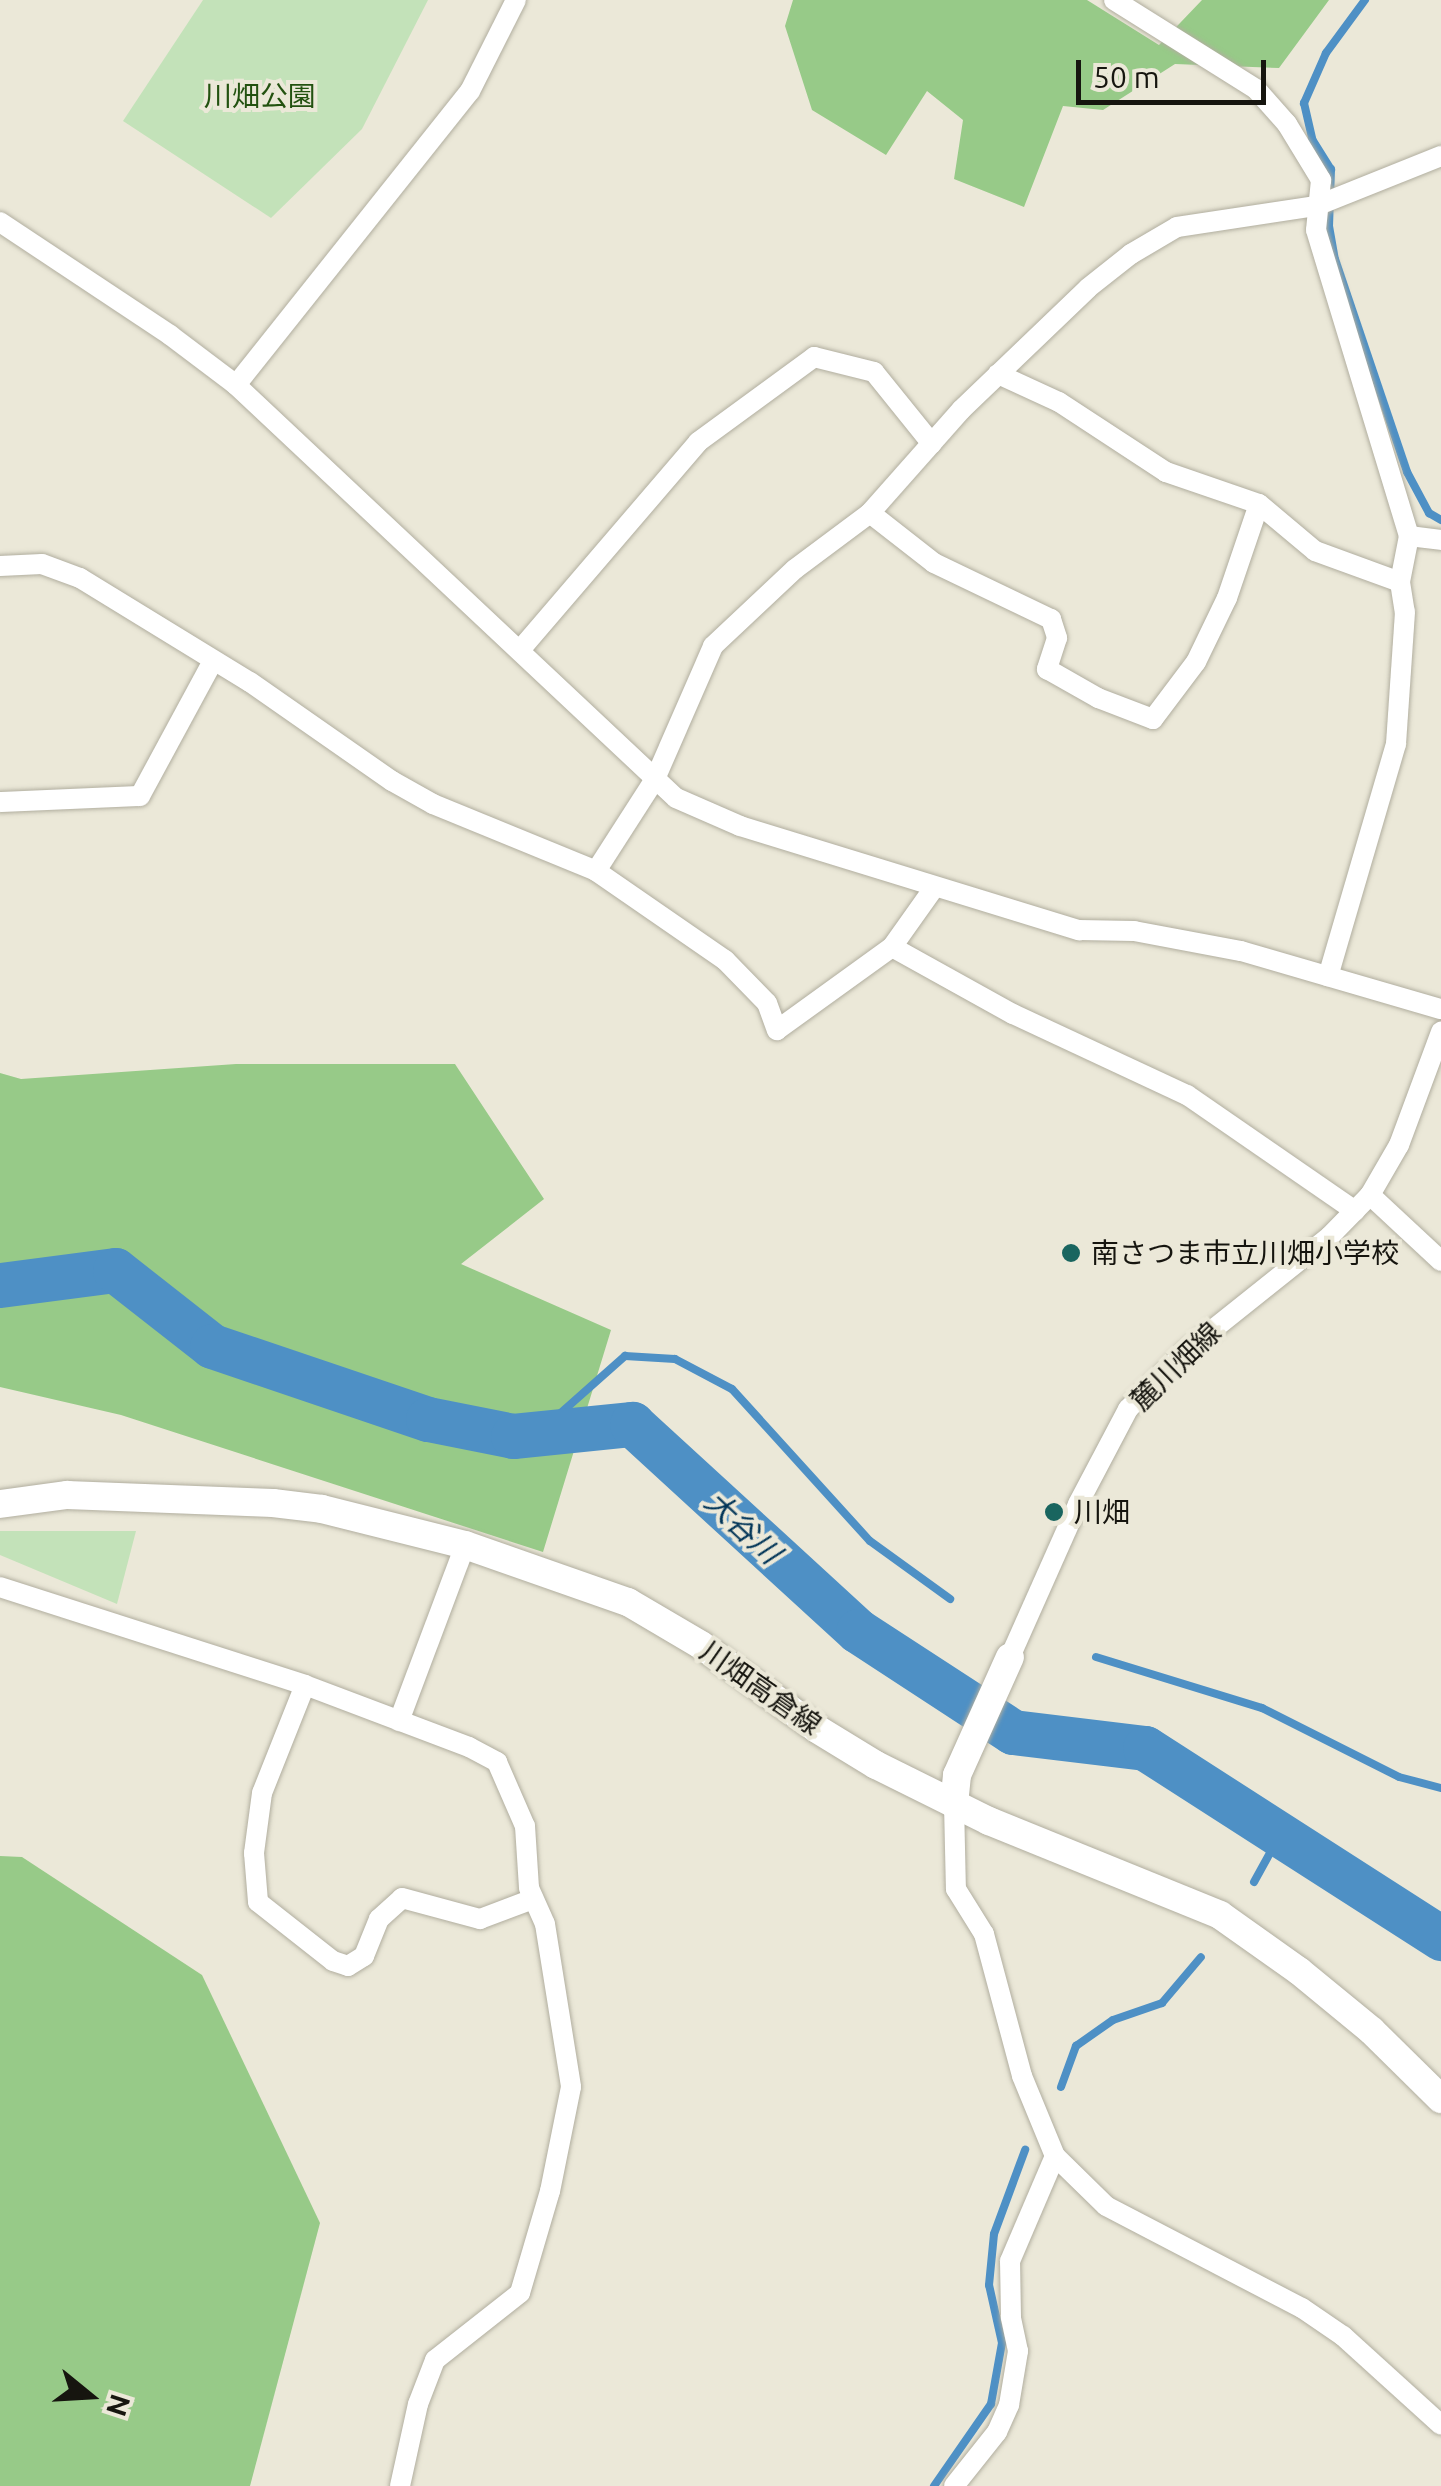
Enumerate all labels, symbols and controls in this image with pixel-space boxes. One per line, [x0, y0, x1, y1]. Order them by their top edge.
scale bar [1081, 40, 1271, 102]
text: 50 m [1093, 60, 1160, 94]
park label: 川畑公園 [204, 79, 316, 113]
place label: 南さつま市立川畑小学校 [1091, 1236, 1399, 1270]
marker: 南さつま市立川畑小学校 [1060, 1242, 1082, 1264]
street label: 麓川畑線 [1124, 1315, 1228, 1417]
water label: 大谷川 [698, 1483, 788, 1571]
place label: 川畑 [1074, 1495, 1130, 1529]
marker: 川畑 [1043, 1501, 1065, 1523]
street label: 川畑高倉線 [694, 1634, 828, 1742]
north arrow [40, 2346, 140, 2446]
text: N [101, 2391, 137, 2420]

